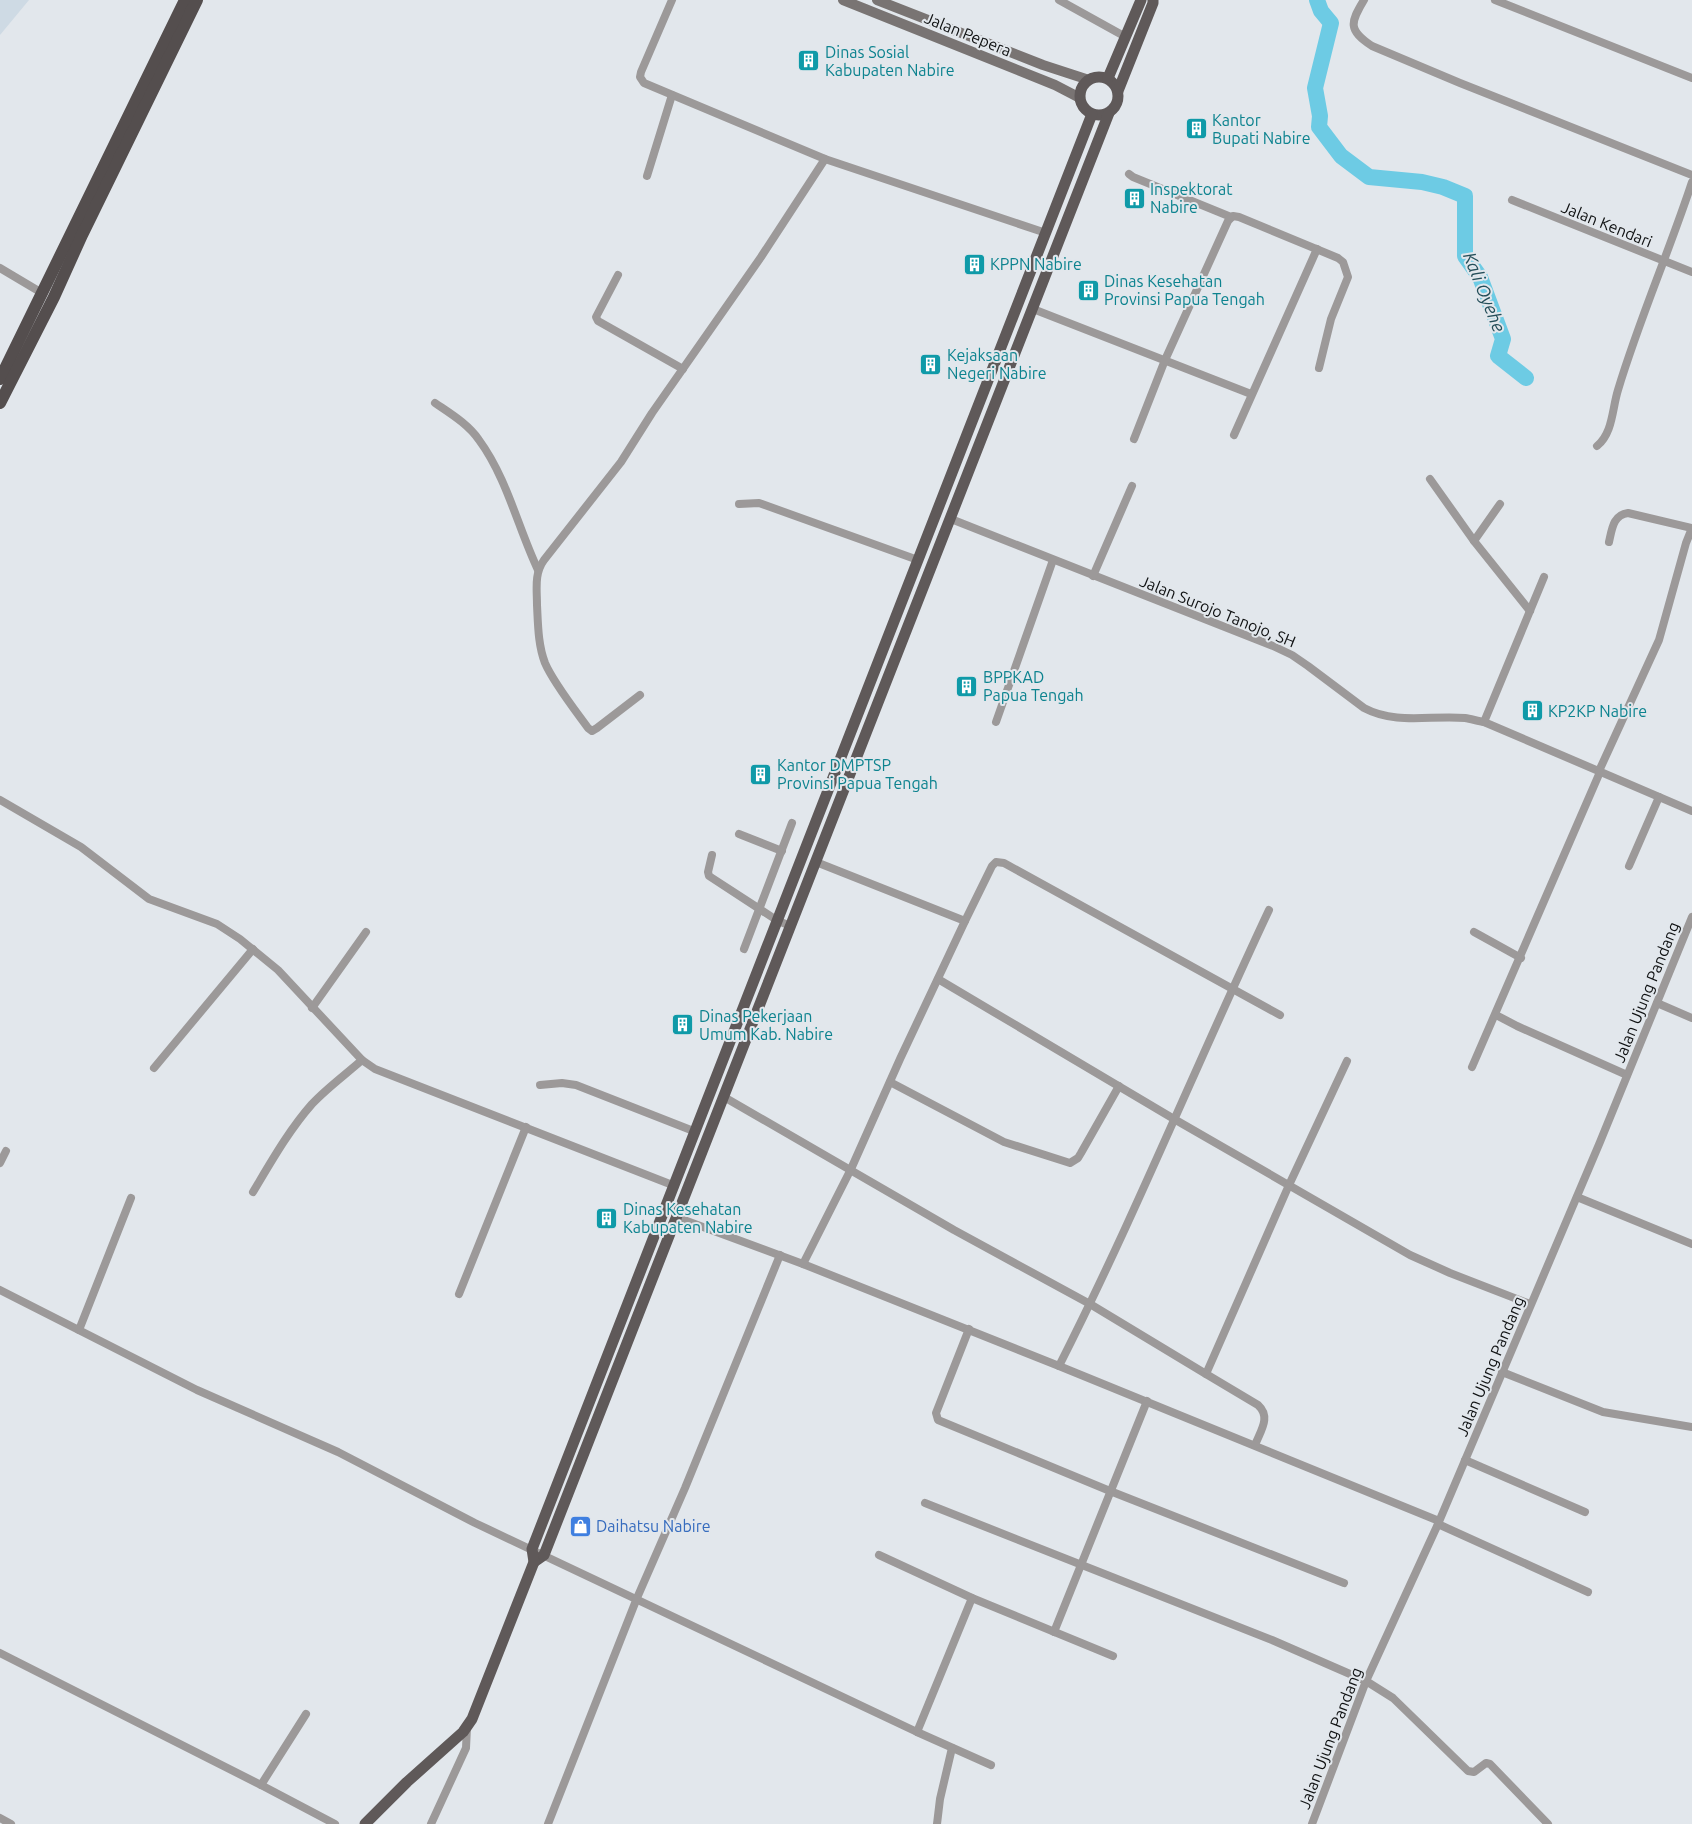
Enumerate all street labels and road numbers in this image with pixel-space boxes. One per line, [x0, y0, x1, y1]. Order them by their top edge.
street label: Jalan Pepera [922, 8, 1014, 60]
street label: Jalan Kendari [1559, 198, 1655, 250]
street label: Jalan Surojo Tanojo, SH [1137, 571, 1299, 651]
street label: Jalan Ujung Pandang [1610, 919, 1682, 1065]
street label: Jalan Ujung Pandang [1452, 1293, 1528, 1439]
street label: Jalan Ujung Pandang [1295, 1665, 1365, 1811]

